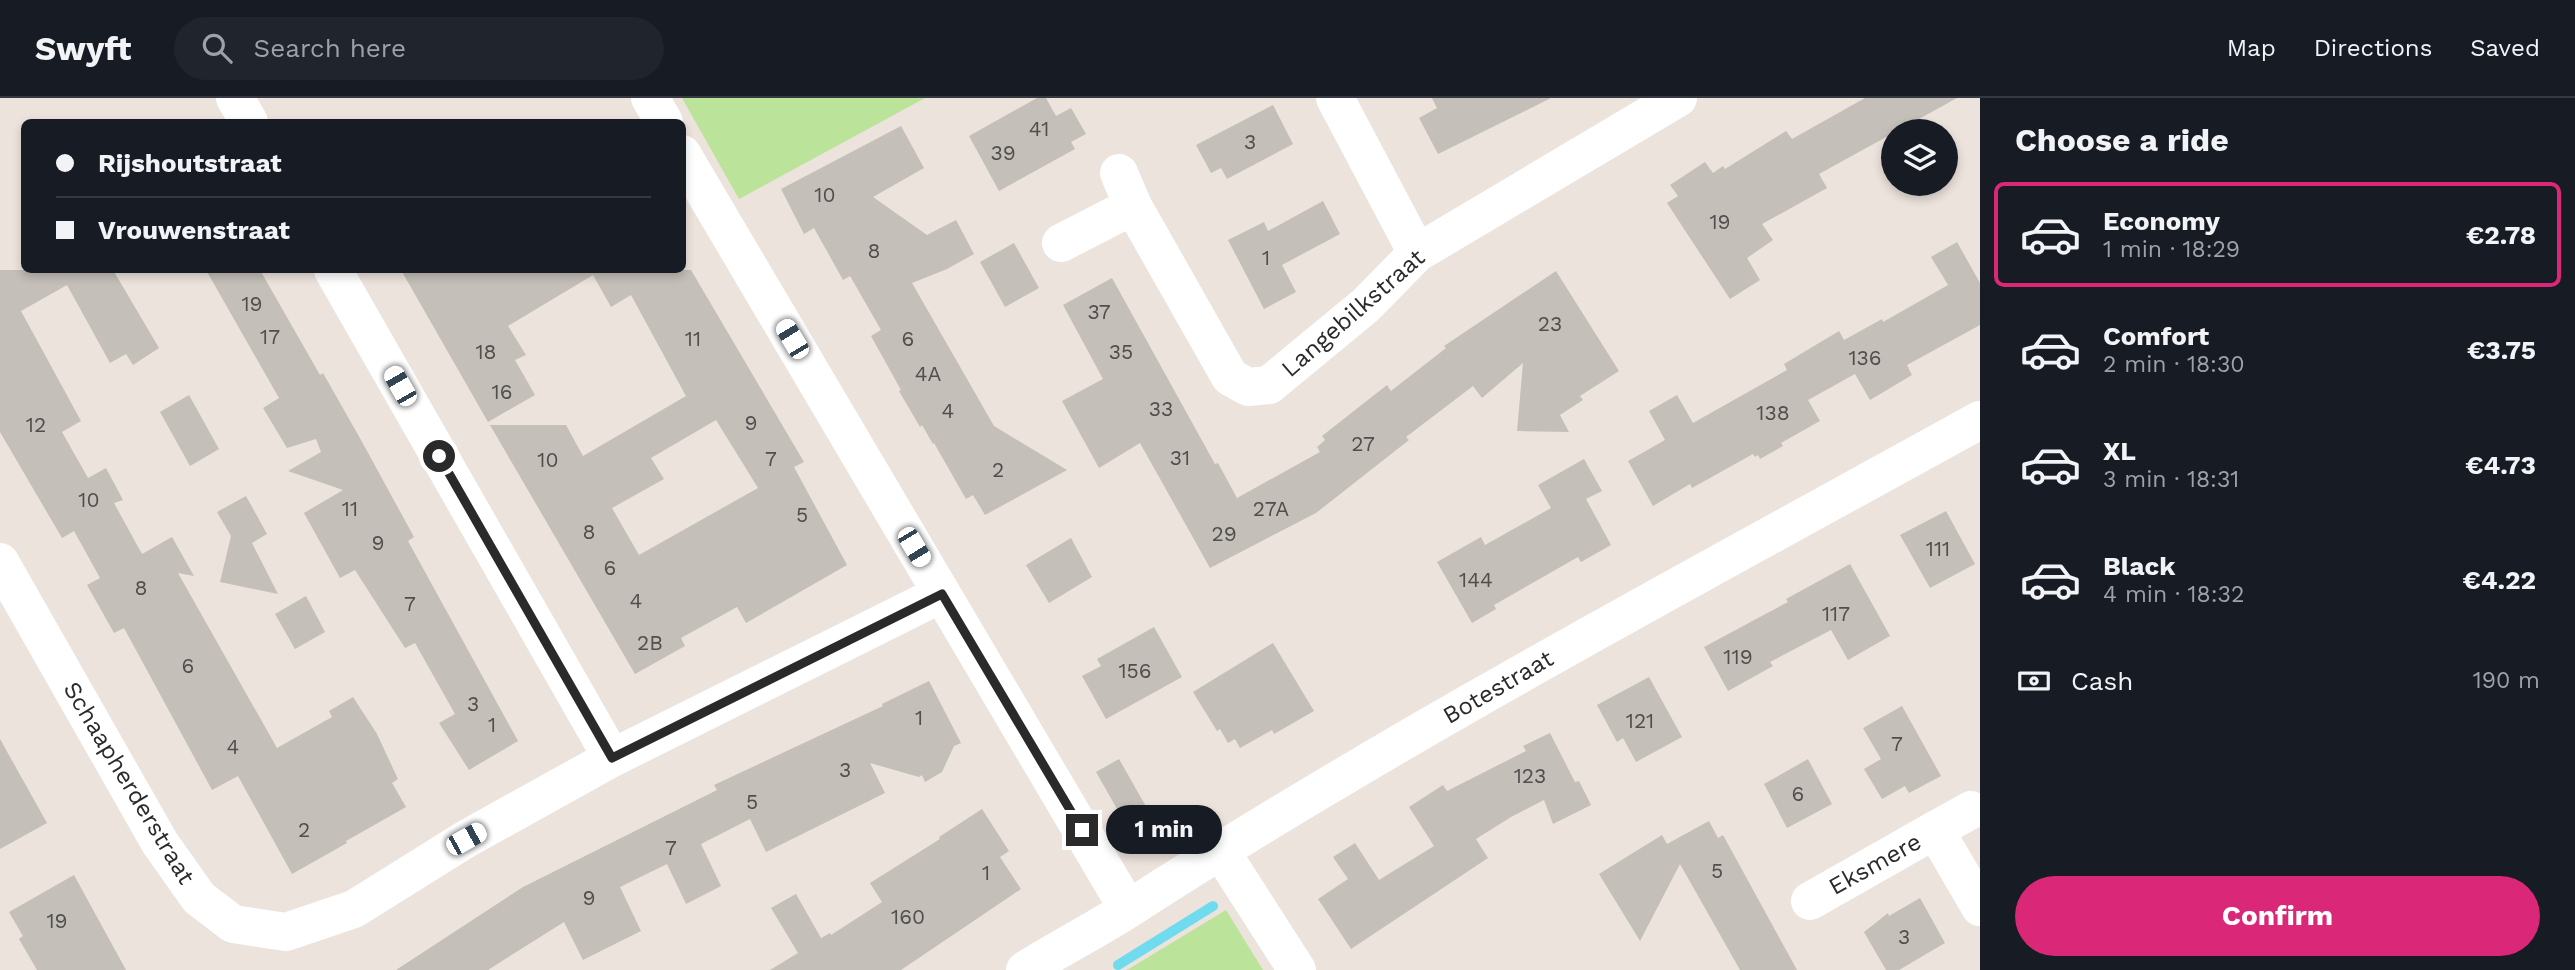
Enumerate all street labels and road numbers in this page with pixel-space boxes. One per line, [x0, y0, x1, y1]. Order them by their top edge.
street label: Langebilkstraat [1276, 243, 1430, 383]
street label: Botestraat [1438, 644, 1558, 730]
street label: Schaapherderstraat [57, 677, 201, 889]
street label: Eksmere [1824, 827, 1926, 901]

